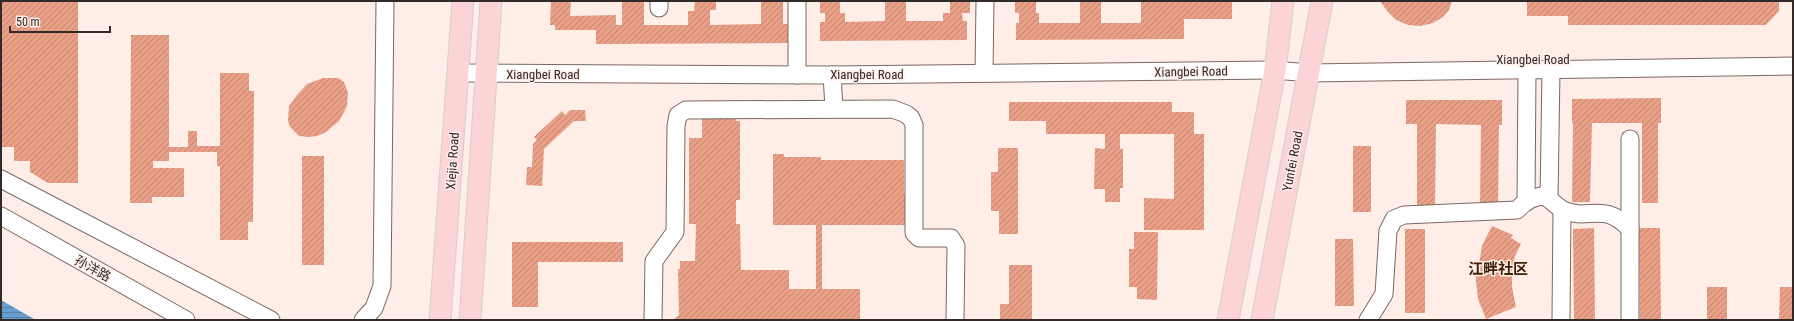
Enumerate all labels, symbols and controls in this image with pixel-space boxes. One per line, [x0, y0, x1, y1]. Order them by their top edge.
scale bar [10, 8, 110, 34]
text: 50 m [16, 15, 40, 29]
street label: Xiangbei Road [1496, 52, 1570, 67]
street label: Xiangbei Road [1154, 63, 1228, 80]
street label: Xiangbei Road [506, 67, 580, 82]
street label: Xiangbei Road [830, 67, 904, 82]
street label: Yunfei Road [1279, 130, 1306, 193]
street label: Xiejia Road [443, 132, 462, 190]
street label: 孙洋路 [72, 252, 113, 284]
district label: 江畔社区 [1468, 260, 1528, 278]

